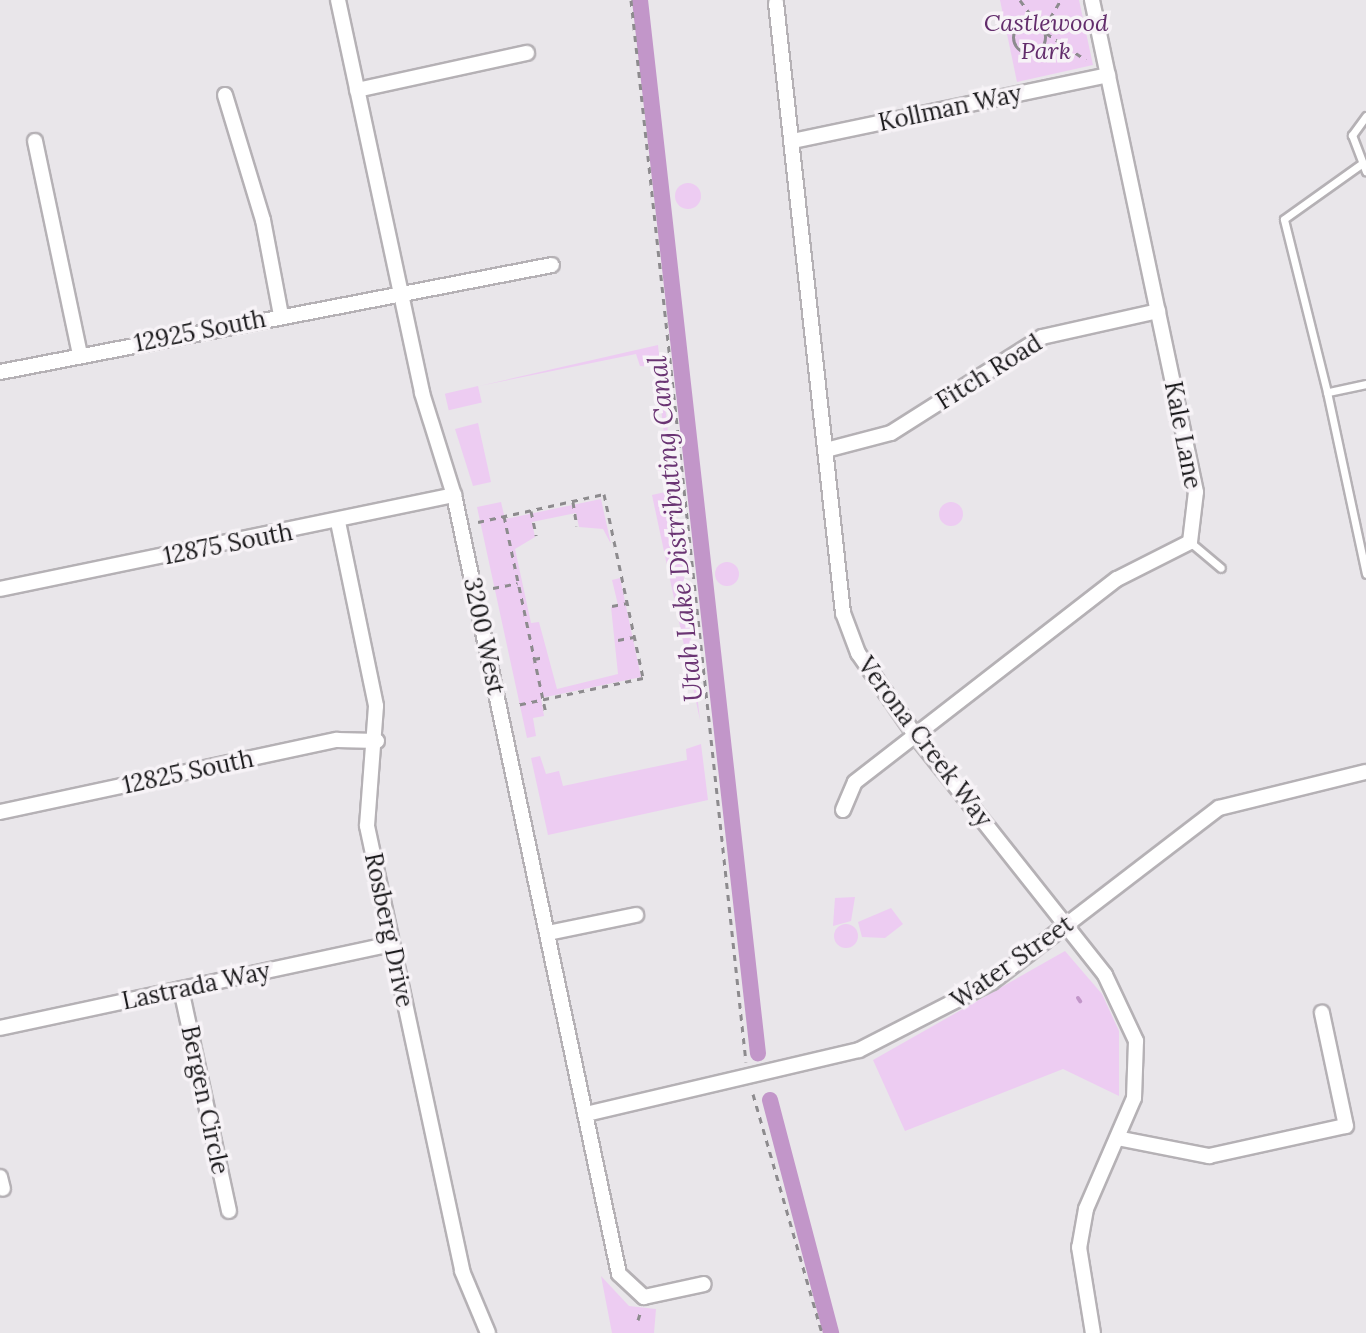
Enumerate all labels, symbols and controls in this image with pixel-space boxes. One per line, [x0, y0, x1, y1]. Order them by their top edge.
park label: Castlewood Park [984, 9, 1108, 65]
street label: Kollman Way [876, 79, 1024, 137]
street label: 12925 South [132, 304, 268, 358]
street label: Fitch Road [931, 328, 1047, 416]
water label: Utah Lake Distributing Canal [641, 355, 709, 703]
street label: Kale Lane [1158, 379, 1208, 491]
street label: 12875 South [161, 517, 295, 571]
street label: 3200 West [458, 575, 510, 697]
street label: Verona Creek Way [852, 651, 998, 833]
street label: 12825 South [120, 744, 256, 800]
street label: Rosberg Drive [359, 850, 419, 1010]
street label: Water Street [945, 909, 1079, 1015]
street label: Lastrada Way [119, 956, 273, 1016]
street label: Bergen Circle [175, 1023, 235, 1177]

